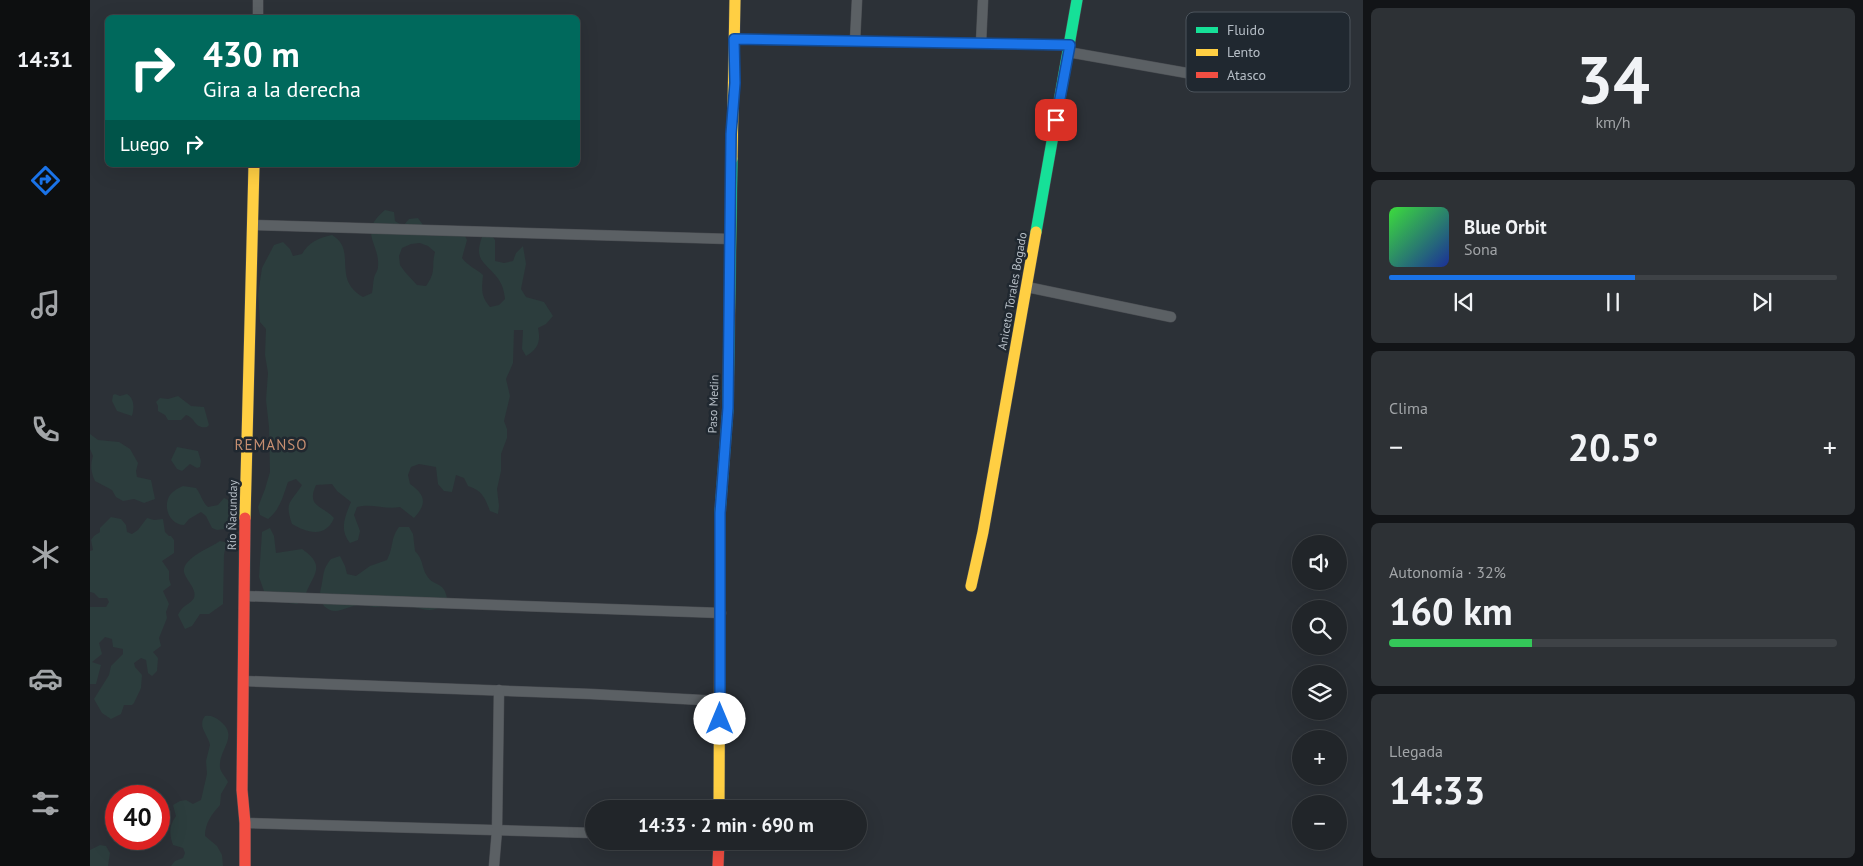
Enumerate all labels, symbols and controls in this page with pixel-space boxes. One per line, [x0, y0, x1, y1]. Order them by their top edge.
legend [1186, 12, 1350, 92]
text: Fluido [1227, 21, 1265, 39]
text: 430 m [203, 31, 300, 77]
icon: right [120, 35, 185, 100]
text: 34 [1576, 37, 1650, 121]
text: Lento [1227, 43, 1260, 61]
text: 14:31 [17, 45, 73, 73]
text: Atasco [1227, 66, 1266, 84]
text: Gira a la derecha [203, 75, 361, 103]
pin [1035, 99, 1077, 141]
icon: arrive [1042, 106, 1070, 134]
text: km/h [1595, 112, 1631, 132]
icon: right [180, 130, 208, 158]
text: Luego [120, 132, 170, 156]
icon: directions [28, 163, 63, 198]
text: Blue Orbit [1464, 215, 1547, 239]
street label: Aniceto Torales Bogado [994, 231, 1030, 351]
text: Sona [1464, 239, 1498, 259]
icon: music [28, 287, 63, 322]
icon: previous [1450, 288, 1478, 316]
icon: pause [1599, 288, 1627, 316]
icon: next [1748, 288, 1776, 316]
street label: Paso Medin [704, 374, 722, 434]
text: Clima [1389, 398, 1428, 418]
icon: phone [28, 412, 63, 447]
text: 20.5° [1568, 422, 1658, 471]
text: − [1389, 428, 1403, 465]
text: + [1823, 428, 1837, 465]
district label: REMANSO [235, 435, 307, 454]
street label: Río Ñacunday [224, 479, 240, 550]
map controls [1292, 535, 1347, 850]
button: sound [1292, 535, 1347, 590]
icon: climate [28, 537, 63, 572]
text: Autonomía · 32% [1389, 562, 1506, 582]
text: 160 km [1389, 586, 1513, 635]
button: search [1292, 600, 1347, 655]
icon: car [28, 661, 63, 696]
button: layers [1292, 665, 1347, 720]
position arrow [693, 692, 745, 744]
button: + [1292, 730, 1347, 785]
text: Llegada [1389, 741, 1443, 761]
text: 14:33 [1389, 765, 1485, 814]
speed limit sign: 40 [105, 785, 170, 850]
icon: filters [28, 786, 63, 821]
button: − [1292, 795, 1347, 850]
text: 14:33 · 2 min · 690 m [638, 813, 814, 837]

